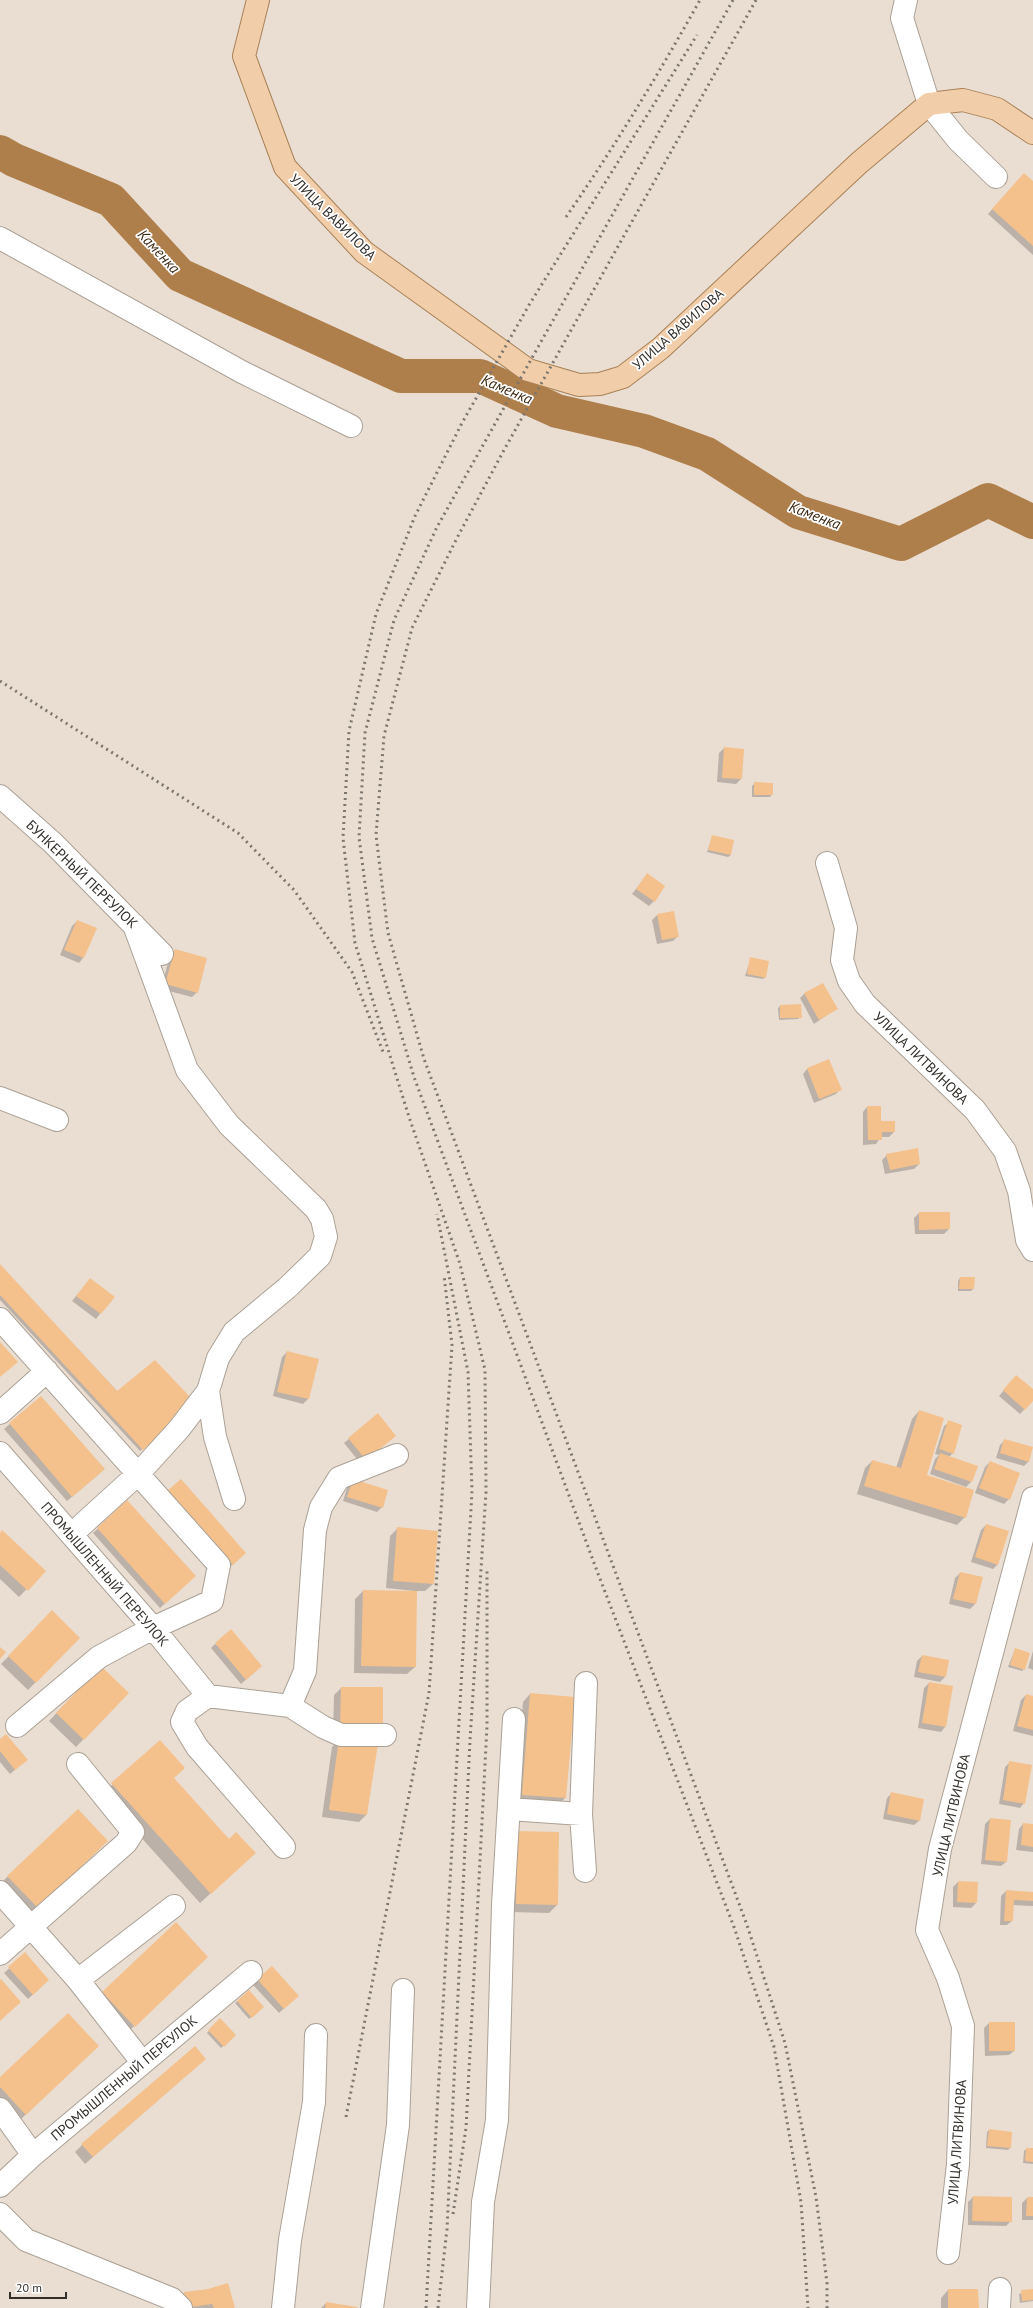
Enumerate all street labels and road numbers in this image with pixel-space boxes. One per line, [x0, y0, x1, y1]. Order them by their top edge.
street label: УЛИЦА ВАВИЛОВА [286, 170, 381, 265]
street label: УЛИЦА ВАВИЛОВА [629, 284, 728, 374]
street label: БУНКЕРНЫЙ ПЕРЕУЛОК [22, 816, 142, 932]
street label: УЛИЦА ЛИТВИНОВА [870, 1008, 973, 1109]
street label: ПРОМЫШЛЕННЫЙ ПЕРЕУЛОК [37, 1498, 173, 1650]
street label: УЛИЦА ЛИТВИНОВА [928, 1751, 974, 1878]
street label: ПРОМЫШЛЕННЫЙ ПЕРЕУЛОК [47, 2011, 201, 2145]
street label: УЛИЦА ЛИТВИНОВА [944, 2078, 970, 2205]

